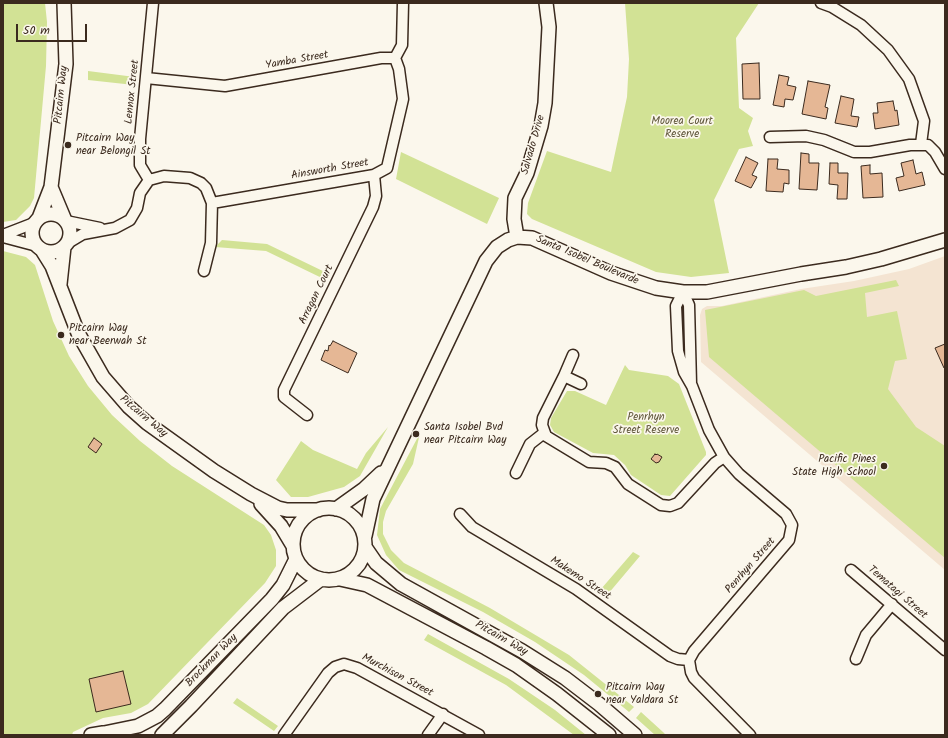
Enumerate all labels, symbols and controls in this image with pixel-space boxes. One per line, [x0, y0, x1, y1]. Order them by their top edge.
scale bar [18, 16, 89, 42]
text: 50 m [23, 21, 50, 40]
street label: Yamba Street [265, 49, 329, 73]
street label: Lennox Street [123, 59, 143, 125]
street label: Pitcairn Way [52, 65, 72, 125]
street label: Salvado Drive [519, 114, 549, 176]
park label: Moorea Court Reserve [651, 115, 713, 141]
place label: Pitcairn Way near Belongil St [76, 132, 151, 158]
marker: Pitcairn Way near Belongil St [63, 140, 73, 150]
street label: Ainsworth Street [290, 157, 370, 183]
street label: Santa Isobel Boulevarde [534, 233, 640, 289]
street label: Arragan Court [297, 263, 337, 327]
place label: Pitcairn Way near Beerwah St [69, 322, 147, 348]
marker: Pitcairn Way near Beerwah St [56, 330, 66, 340]
street label: Pitcairn Way [116, 393, 170, 441]
park label: Penrhyn Street Reserve [613, 411, 679, 437]
place label: Santa Isobel Bvd near Pitcairn Way [424, 421, 506, 447]
marker: Santa Isobel Bvd near Pitcairn Way [411, 429, 421, 439]
place label: Pacific Pines State High School [792, 453, 876, 479]
marker: Pacific Pines State High School [879, 461, 889, 471]
street label: Penrhyn Street [723, 535, 779, 597]
street label: Makemo Street [547, 554, 613, 604]
street label: Tematagi Street [865, 564, 929, 622]
street label: Pitcairn Way [472, 619, 530, 659]
street label: Brockman Way [183, 632, 241, 690]
street label: Murchison Street [359, 652, 435, 700]
place label: Pitcairn Way near Yaldara St [606, 681, 678, 707]
marker: Pitcairn Way near Yaldara St [593, 689, 603, 699]

